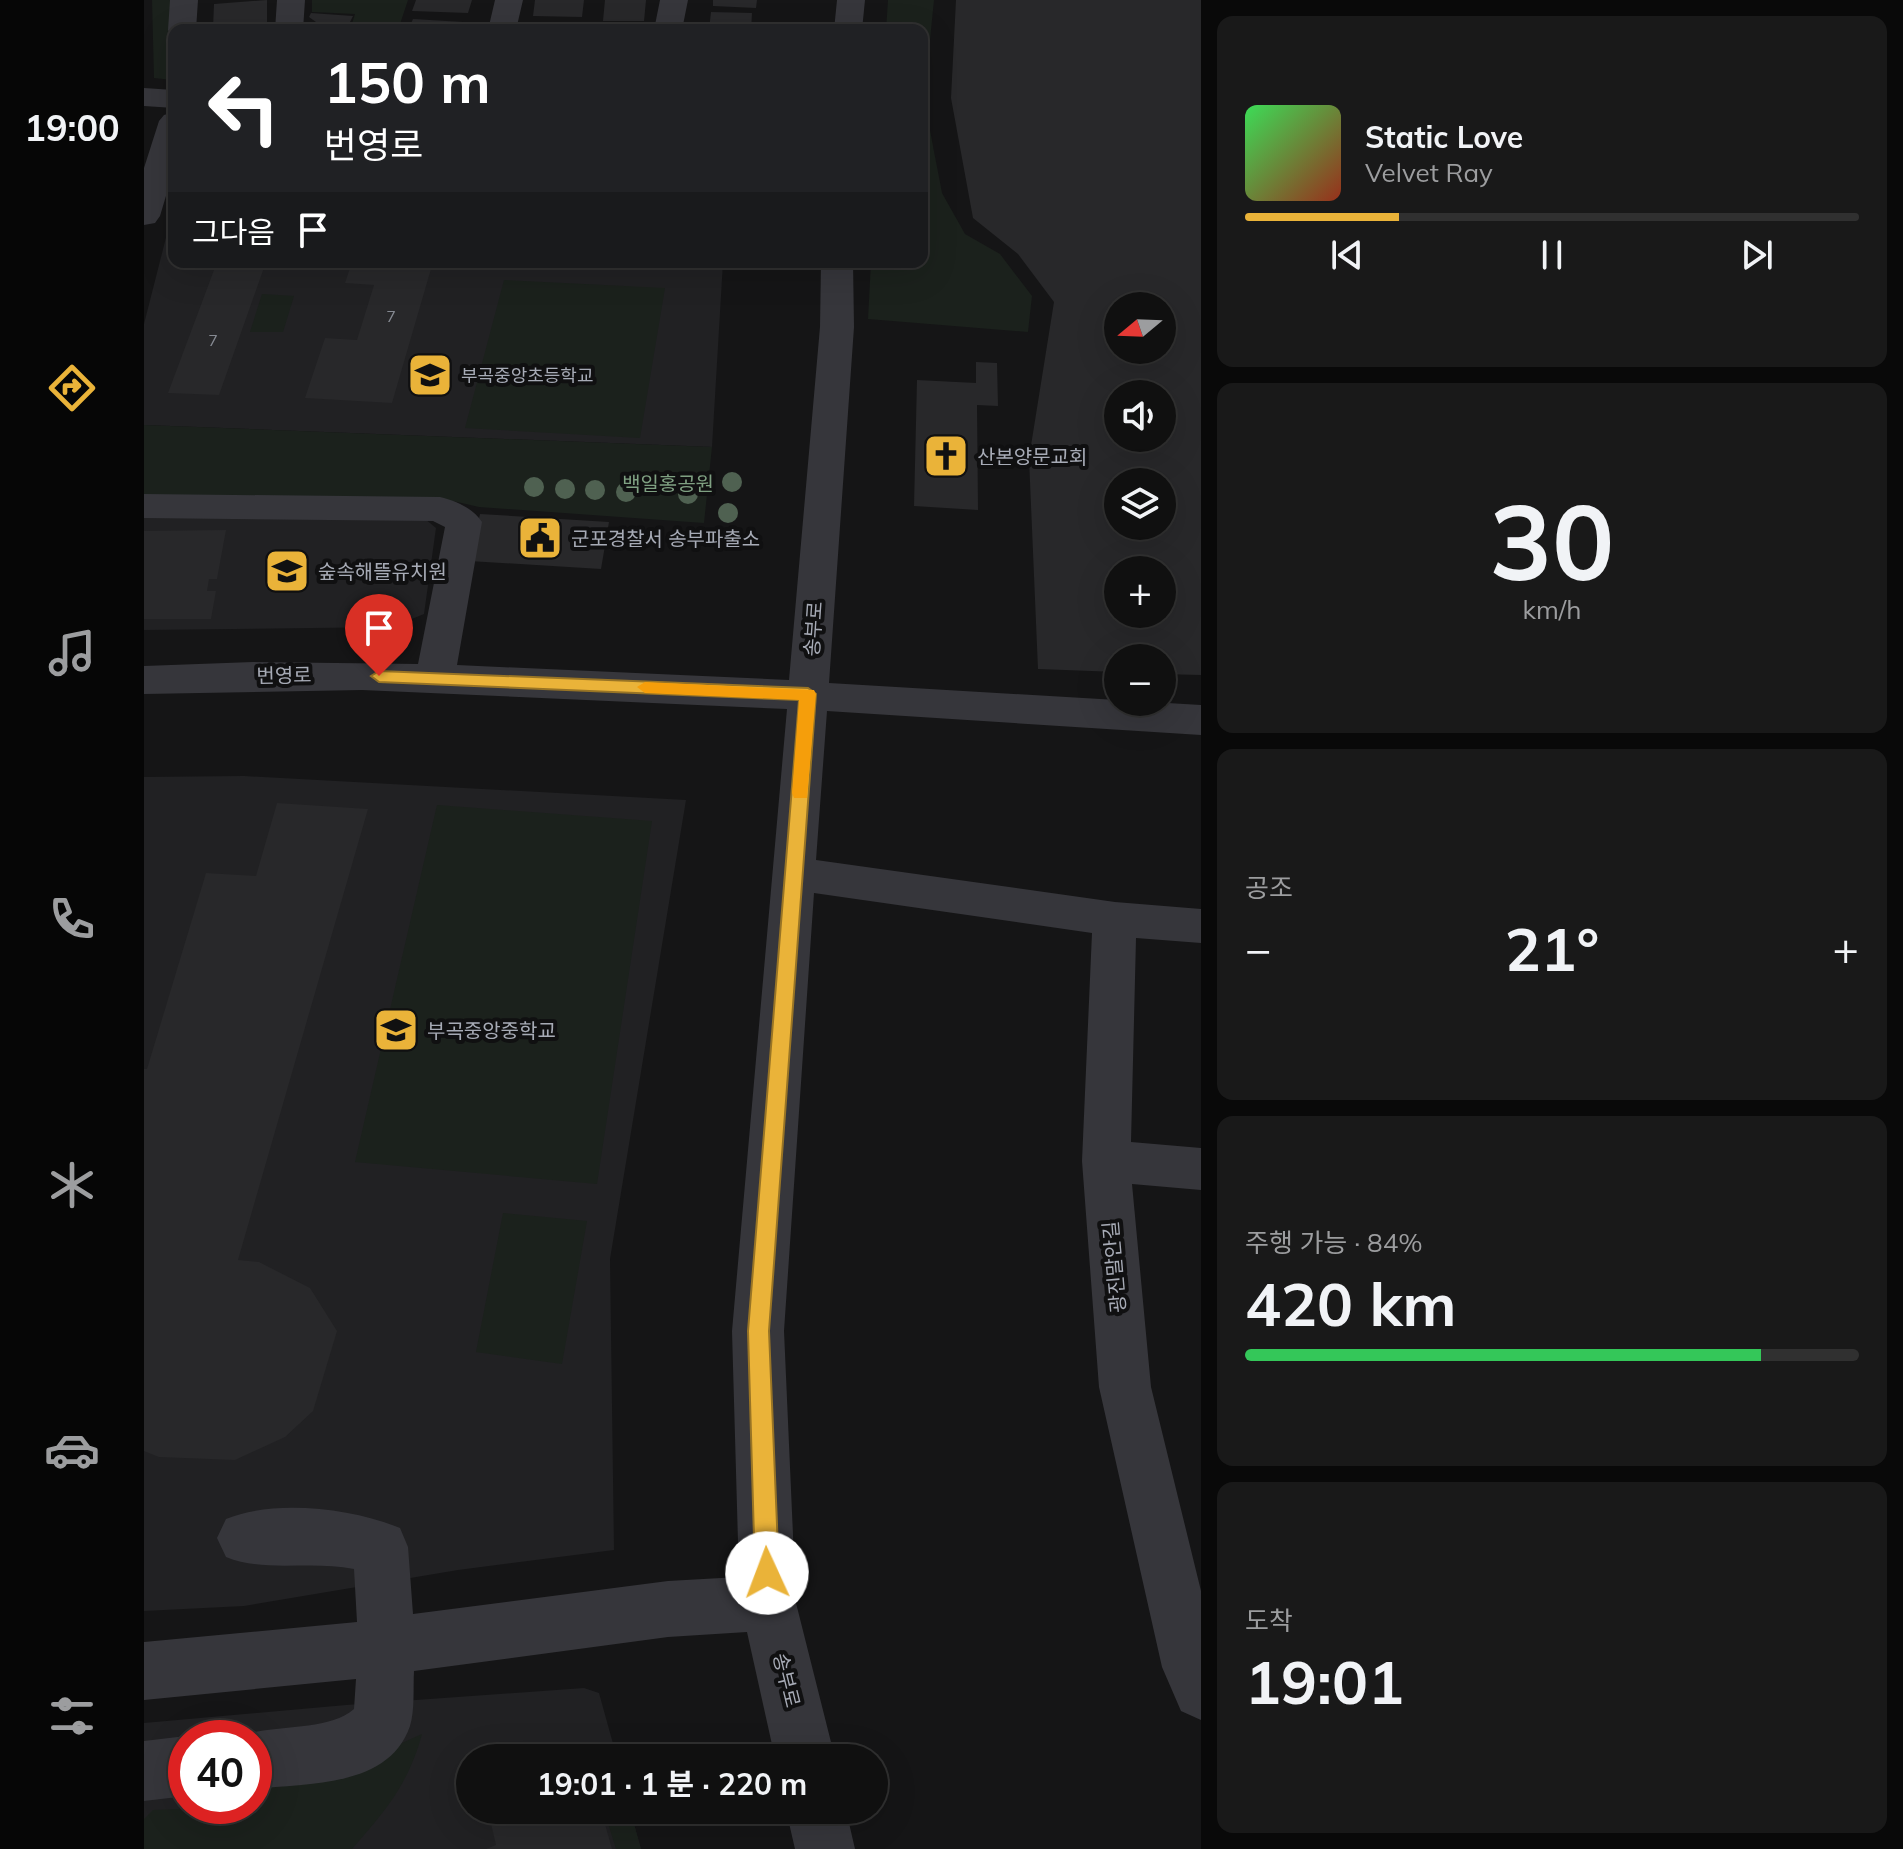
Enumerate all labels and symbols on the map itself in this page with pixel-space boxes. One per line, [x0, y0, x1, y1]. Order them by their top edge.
north arrow [1104, 292, 1176, 364]
house number: 7 [386, 306, 396, 326]
house number: 7 [208, 330, 218, 350]
school or university icon: 부곡중앙초등학교 [406, 351, 454, 399]
place label: 부곡중앙초등학교 [461, 364, 593, 387]
church icon: 산본양문교회 [922, 432, 970, 480]
place label: 산본양문교회 [977, 444, 1087, 469]
park label: 백일홍공원 [622, 471, 714, 496]
public building icon: 군포경찰서 송부파출소 [516, 514, 564, 562]
place label: 군포경찰서 송부파출소 [571, 526, 760, 551]
school or university icon: 숲속해뜰유치원 [263, 547, 311, 595]
place label: 숲속해뜰유치원 [318, 559, 447, 584]
pin [345, 594, 413, 676]
street label: 송부로 [799, 601, 827, 657]
street label: 번영로 [256, 662, 312, 688]
school or university icon: 부곡중앙중학교 [372, 1006, 420, 1054]
place label: 부곡중앙중학교 [427, 1018, 556, 1043]
street label: 광진말안길 [1098, 1220, 1130, 1314]
position arrow [725, 1531, 809, 1615]
street label: 송부로 [768, 1650, 806, 1710]
speed limit sign: 40 [168, 1720, 272, 1824]

